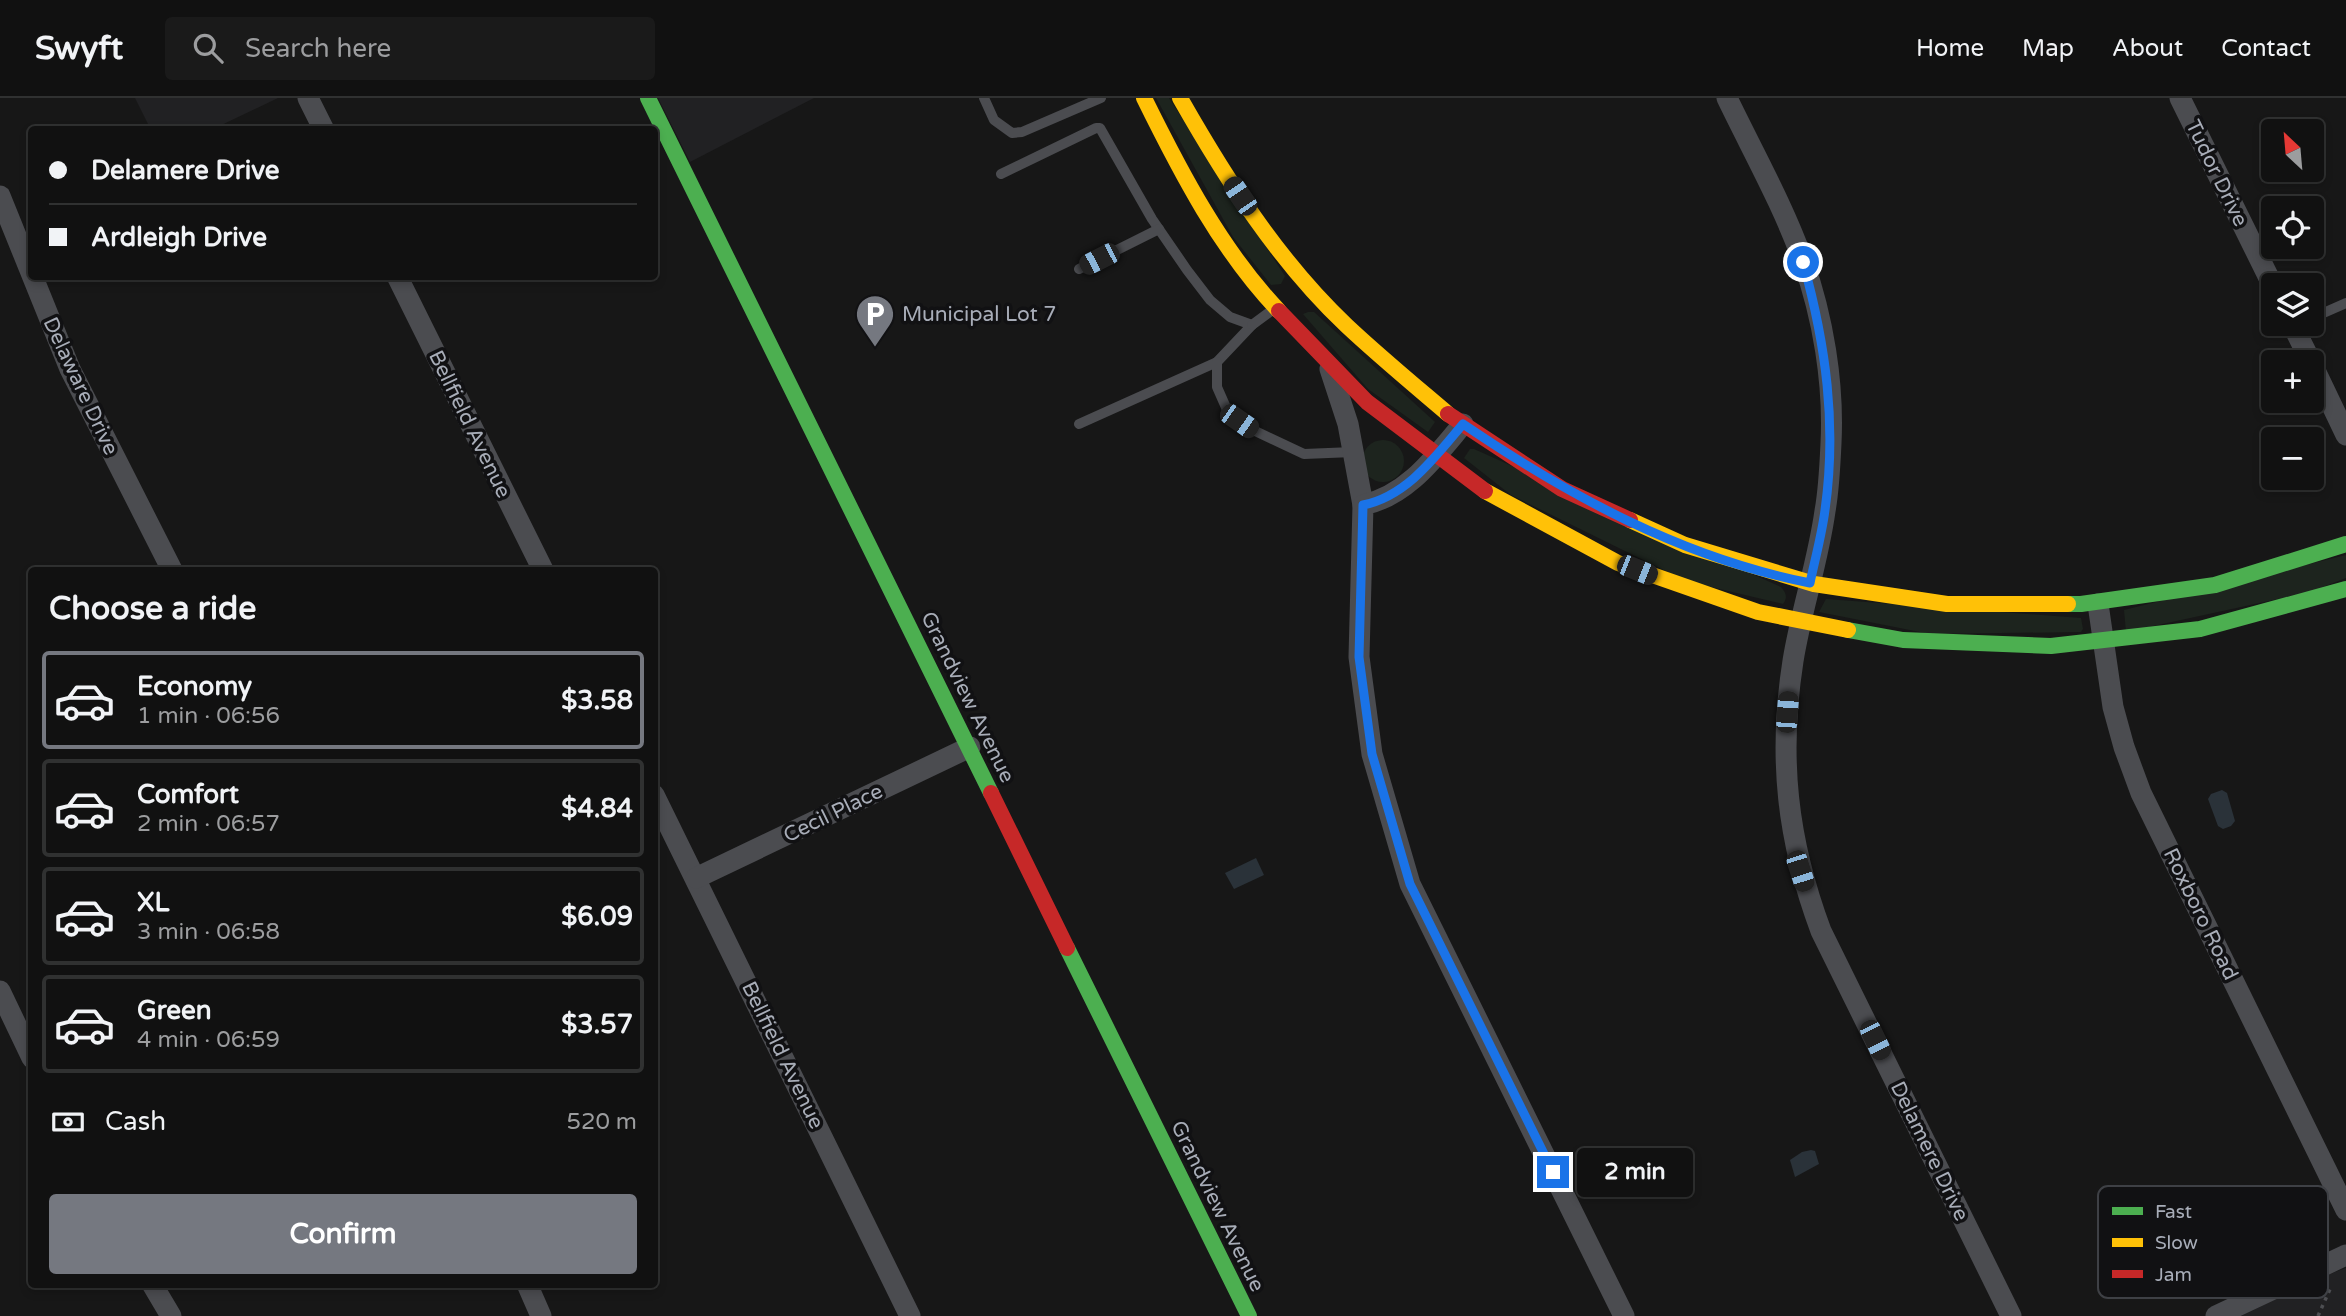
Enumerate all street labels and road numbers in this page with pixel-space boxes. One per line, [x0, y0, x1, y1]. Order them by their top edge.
street label: Tudor Drive [2180, 116, 2253, 231]
street label: Delaware Drive [38, 313, 123, 459]
street label: Bellfield Avenue [423, 346, 516, 502]
street label: Grandview Avenue [915, 608, 1020, 787]
street label: Cecil Place [780, 779, 887, 848]
street label: Roxboro Road [2158, 844, 2243, 984]
street label: Bellfield Avenue [736, 977, 829, 1133]
street label: Delamere Drive [1885, 1077, 1974, 1225]
street label: Grandview Avenue [1165, 1117, 1270, 1296]

